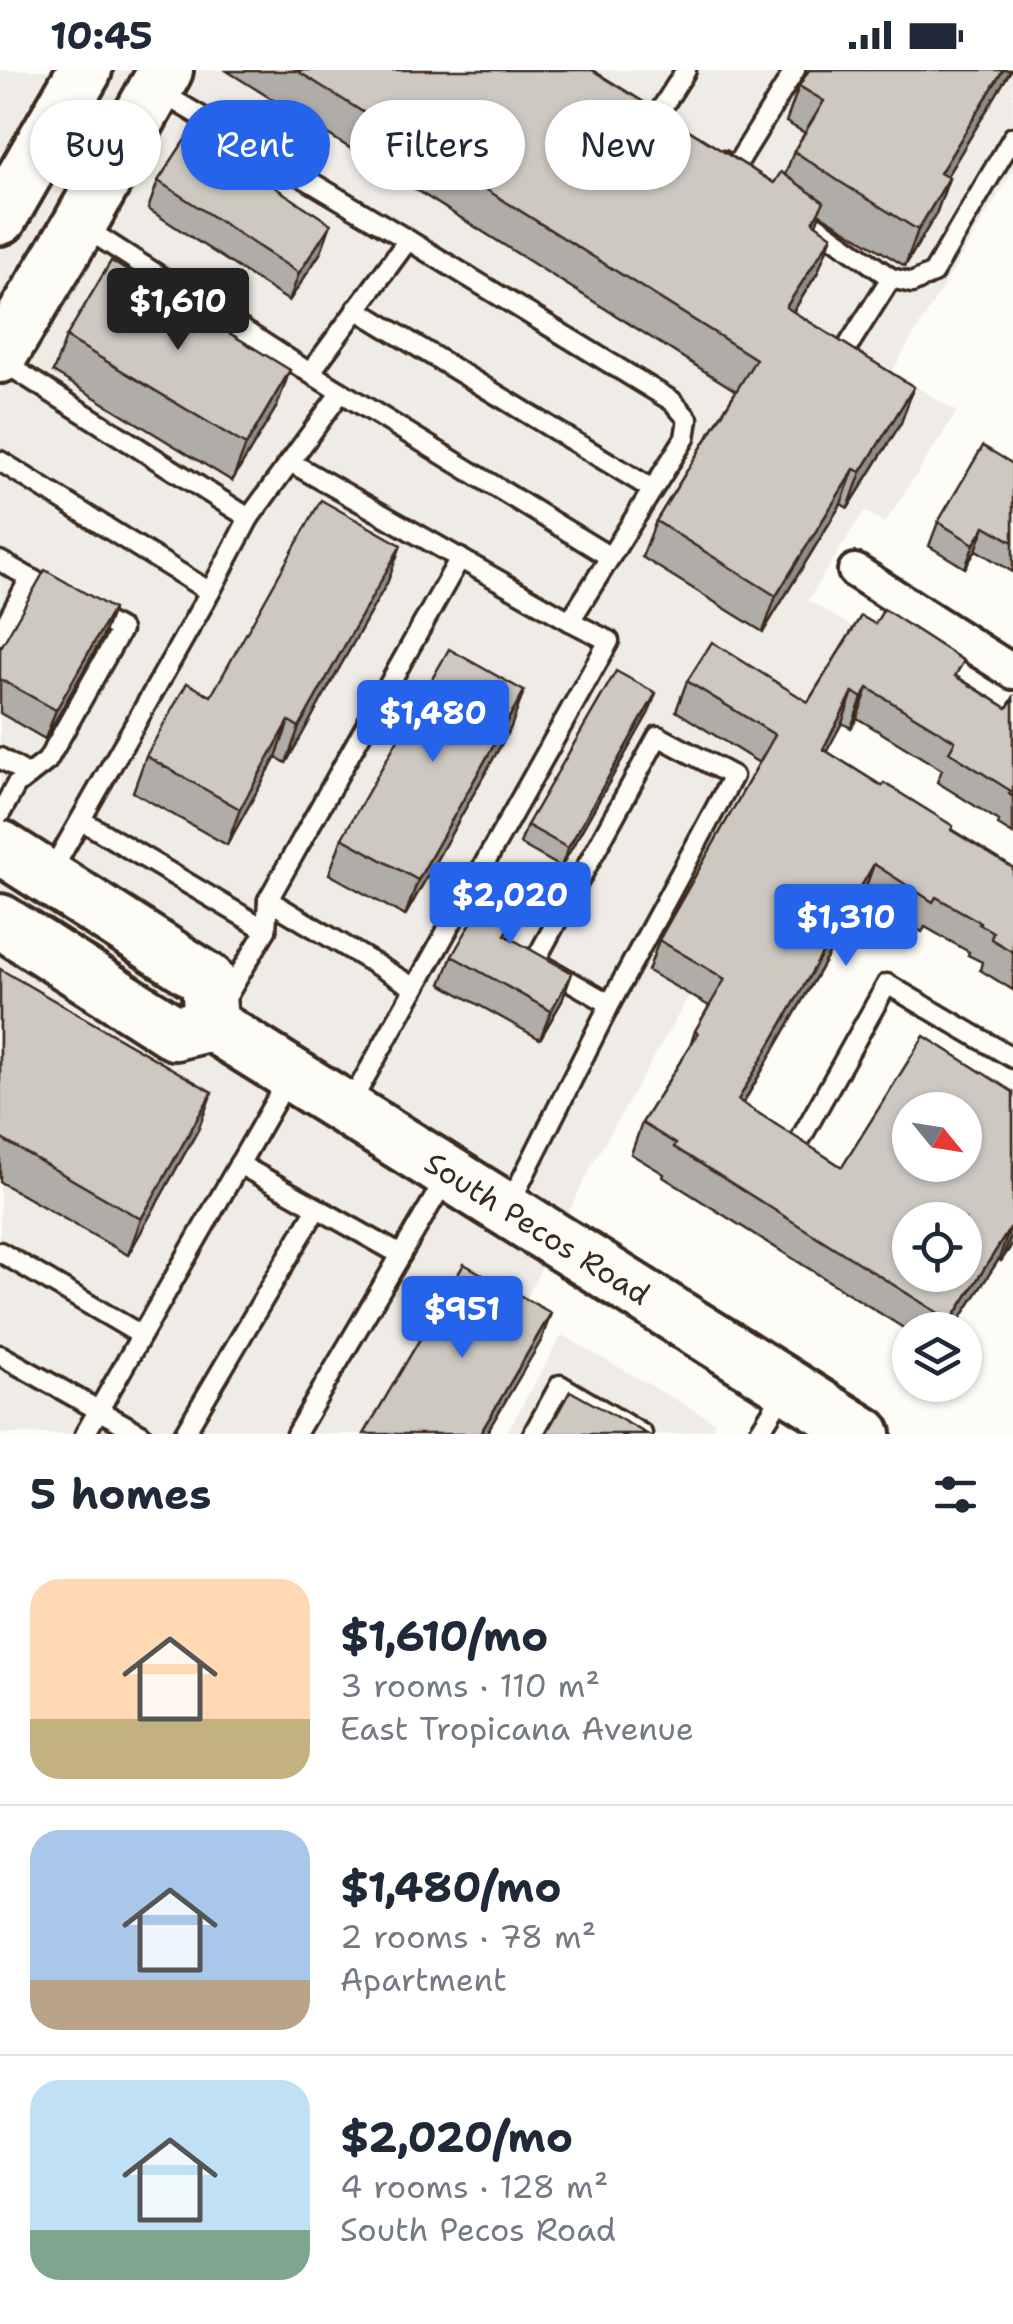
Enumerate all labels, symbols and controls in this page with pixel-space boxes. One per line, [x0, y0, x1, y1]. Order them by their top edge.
text: 10:45 [50, 10, 153, 61]
chip: Buy [30, 100, 161, 190]
chip: Rent [181, 100, 330, 190]
chip: Filters [350, 100, 525, 190]
chip: New [545, 100, 691, 190]
pin: $1,610 [97, 268, 259, 353]
text: $1,610 [129, 279, 227, 322]
pin: $1,480 [352, 680, 514, 765]
text: $1,480 [379, 691, 487, 734]
pin: $2,020 [429, 862, 591, 947]
text: $2,020 [452, 873, 568, 916]
pin: $1,310 [765, 884, 927, 969]
text: $1,310 [796, 895, 896, 938]
north arrow [892, 1092, 982, 1182]
map controls [892, 1092, 982, 1402]
street label: South Pecos Road [417, 1142, 658, 1315]
button: locate [892, 1202, 982, 1292]
pin: $951 [403, 1276, 521, 1361]
text: $951 [424, 1287, 500, 1330]
button: layers [892, 1312, 982, 1402]
text: 5 homes [30, 1466, 211, 1522]
icon: filters [928, 1467, 983, 1522]
text: $1,610/mo [340, 1608, 548, 1664]
icon: home [110, 1619, 230, 1739]
text: 3 rooms · 110 m² [340, 1664, 600, 1707]
text: East Tropicana Avenue [340, 1707, 694, 1750]
text: $1,480/mo [340, 1859, 561, 1915]
icon: home [110, 1870, 230, 1990]
text: 2 rooms · 78 m² [340, 1915, 596, 1958]
text: Apartment [340, 1958, 507, 2001]
text: $2,020/mo [340, 2109, 573, 2165]
icon: home [110, 2120, 230, 2240]
text: 4 rooms · 128 m² [340, 2165, 608, 2208]
text: South Pecos Road [340, 2208, 616, 2251]

